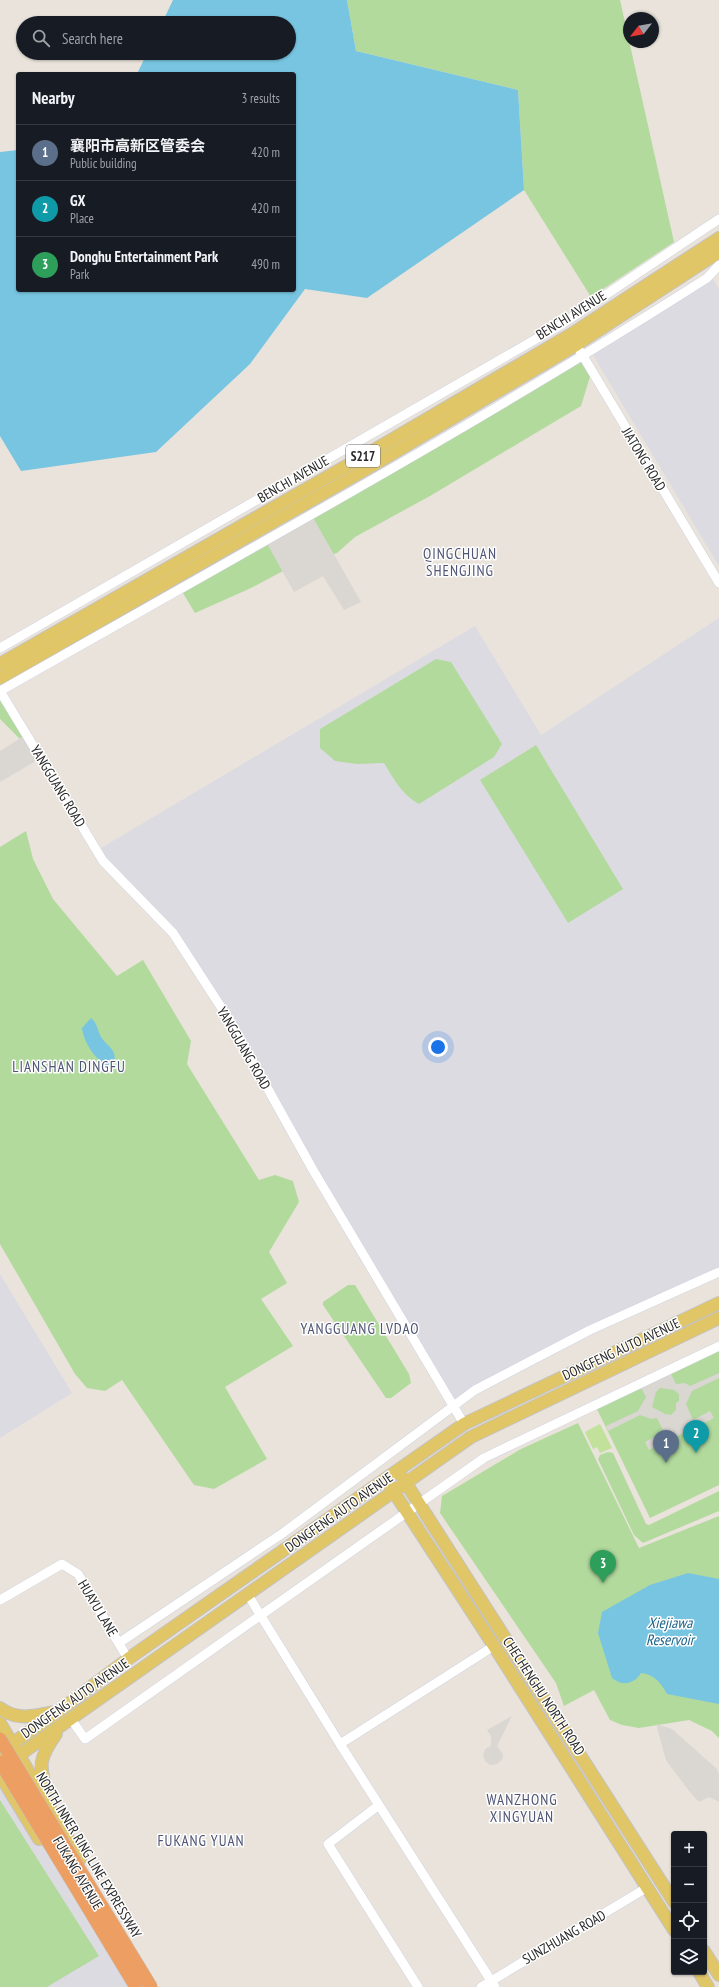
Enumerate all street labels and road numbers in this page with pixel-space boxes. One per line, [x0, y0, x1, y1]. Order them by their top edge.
street label: BENCHI AVENUE [533, 286, 609, 344]
street label: JIATONG ROAD [617, 423, 670, 494]
road number: S217 [346, 445, 380, 467]
street label: BENCHI AVENUE [254, 451, 332, 507]
street label: YANGGUANG ROAD [26, 742, 90, 830]
street label: YANGGUANG ROAD [213, 1003, 275, 1093]
street label: DONGFENG AUTO AVENUE [559, 1314, 683, 1384]
street label: DONGFENG AUTO AVENUE [282, 1468, 396, 1556]
street label: HUAYU LANE [74, 1576, 122, 1640]
street label: CHECHENGHU NORTH ROAD [499, 1633, 589, 1759]
street label: DONGFENG AUTO AVENUE [18, 1654, 132, 1742]
street label: NORTH INNER RING LINE EXPRESSWAY [32, 1769, 146, 1942]
street label: FUKANG AVENUE [49, 1833, 107, 1913]
street label: SUNZHUANG ROAD [519, 1906, 609, 1968]

